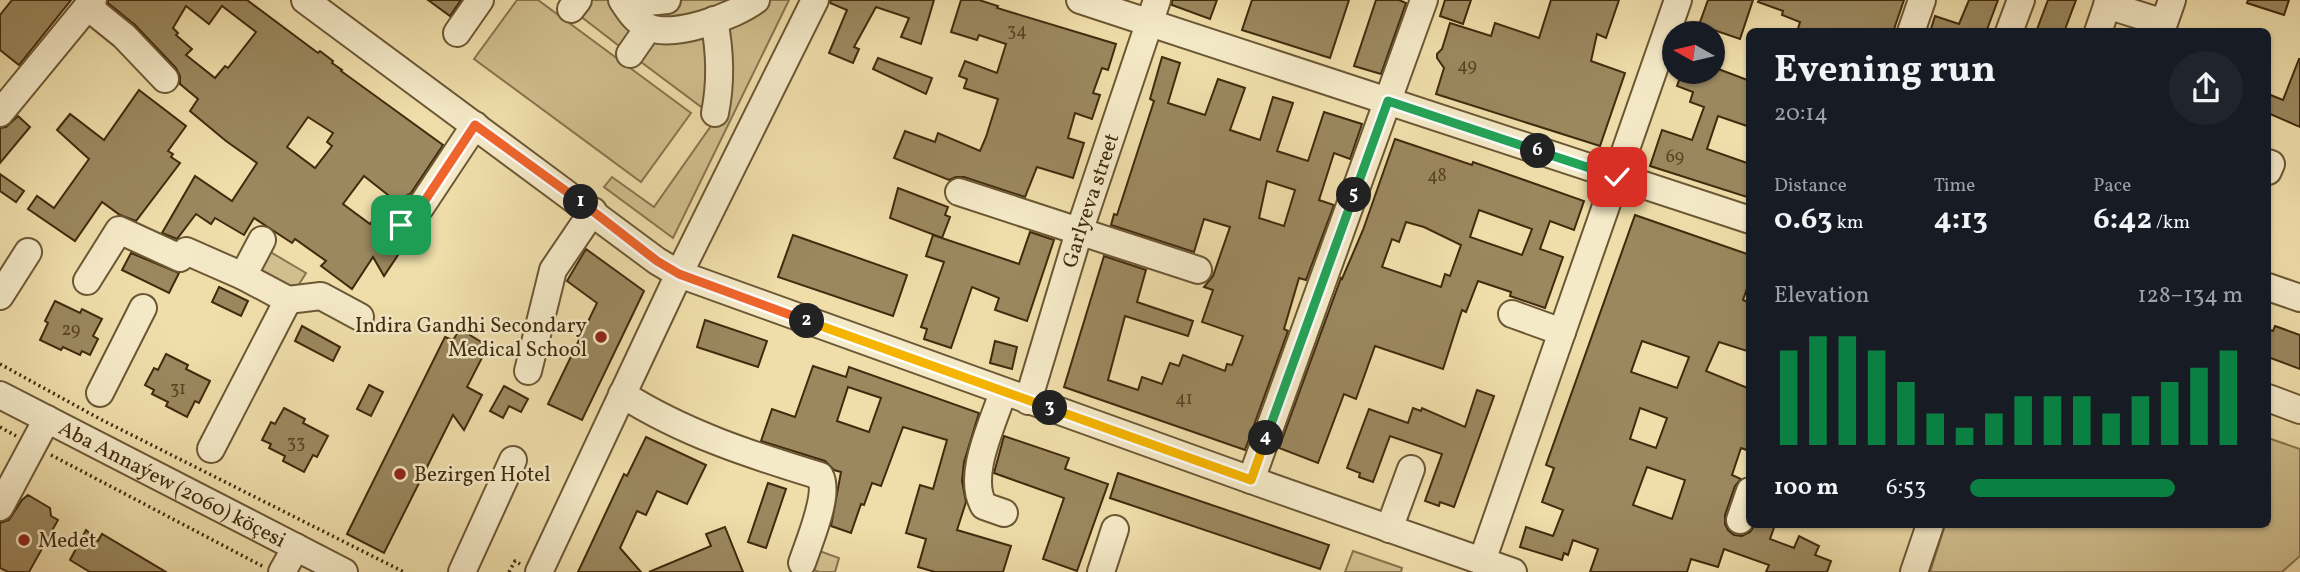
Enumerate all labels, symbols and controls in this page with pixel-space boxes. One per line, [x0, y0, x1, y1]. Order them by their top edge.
house number: 34 [1007, 19, 1027, 44]
north arrow [1662, 21, 1726, 84]
map controls [1662, 21, 1725, 84]
text: Evening run [1774, 45, 1996, 98]
button: share [2169, 51, 2243, 125]
house number: 49 [1457, 54, 1477, 79]
text: 20:14 [1774, 98, 1828, 130]
street label: Garlyeva street [1056, 130, 1127, 272]
pin: 6 [1520, 134, 1556, 168]
text: 6 [1532, 137, 1543, 163]
house number: 69 [1666, 145, 1684, 170]
pin [1587, 147, 1647, 207]
icon: check [1598, 158, 1636, 196]
house number: 48 [1427, 164, 1447, 189]
text: Distance [1774, 173, 1847, 199]
text: Time [1934, 173, 1975, 199]
text: Pace [2093, 173, 2131, 199]
pin: 5 [1336, 178, 1372, 212]
text: 5 [1349, 181, 1358, 207]
pin: 1 [564, 184, 598, 220]
text: 1 [577, 188, 584, 214]
pin [371, 195, 431, 255]
text: 0.63 [1774, 199, 1833, 241]
text: 4:13 [1934, 199, 1988, 241]
text: 6:42 [2093, 199, 2152, 241]
icon: arrive [382, 206, 420, 244]
text: km [1833, 210, 1864, 236]
text: /km [2152, 210, 2190, 236]
text: Elevation [1774, 280, 1870, 312]
text: 128–134 m [2138, 280, 2243, 312]
pin: 2 [790, 304, 824, 338]
text: 2 [802, 307, 811, 333]
place label: Indira Gandhi Secondary Medical School [355, 312, 588, 365]
house number: 29 [62, 318, 80, 343]
marker: Indira Gandhi Secondary Medical School [593, 329, 609, 345]
house number: 31 [170, 377, 186, 402]
house number: 41 [1175, 387, 1193, 412]
pin: 3 [1032, 390, 1068, 426]
text: 3 [1045, 394, 1054, 420]
street label: Aba Annaýew (2060) köçesi [53, 415, 291, 556]
pin: 4 [1248, 420, 1284, 456]
text: 4 [1260, 424, 1271, 450]
house number: 33 [287, 431, 305, 456]
place label: Bezirgen Hotel [414, 461, 550, 490]
marker: Bezirgen Hotel [392, 466, 408, 482]
text: 100 m [1774, 472, 1839, 504]
text: 6:53 [1886, 472, 1926, 504]
place label: Medet [38, 527, 96, 556]
marker: Medet [16, 532, 32, 548]

